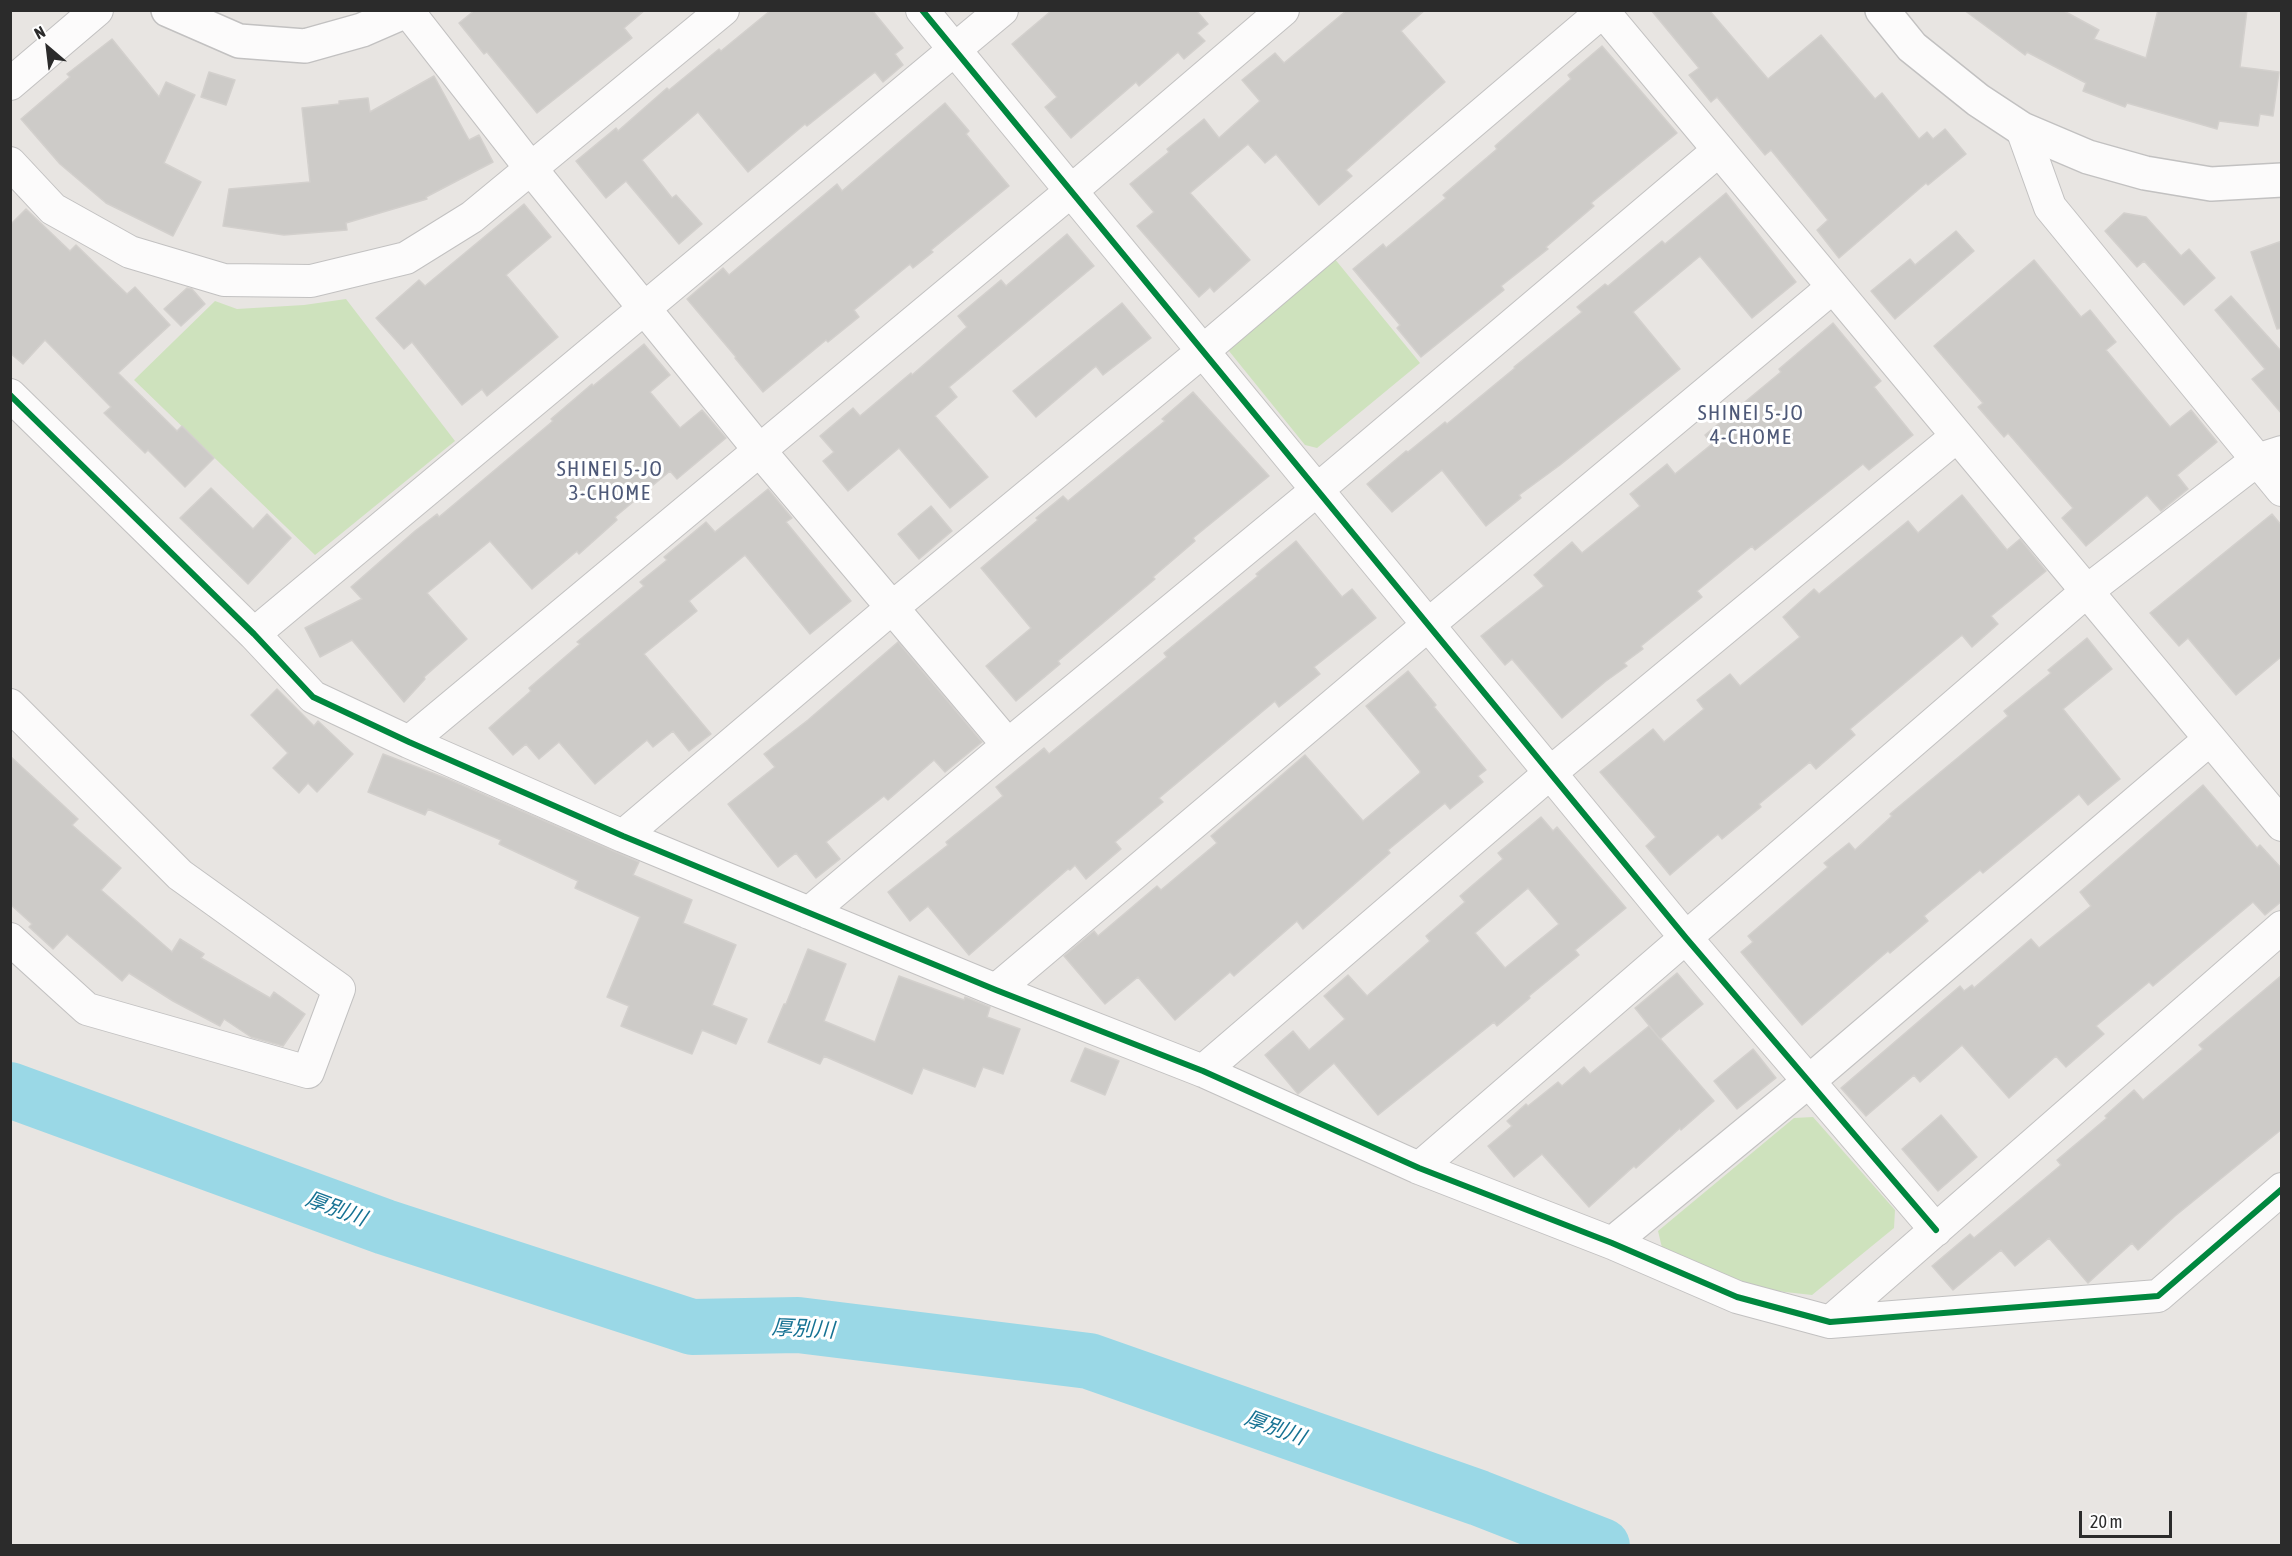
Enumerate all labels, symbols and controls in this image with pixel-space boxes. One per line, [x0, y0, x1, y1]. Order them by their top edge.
north arrow [18, 18, 78, 78]
text: N [31, 22, 48, 42]
district label: SHINEI 5-JO 4-CHOME [1698, 400, 1804, 450]
district label: SHINEI 5-JO 3-CHOME [557, 456, 663, 506]
water label: 厚別川 [302, 1186, 370, 1232]
water label: 厚別川 [771, 1315, 835, 1343]
water label: 厚別川 [1241, 1405, 1309, 1451]
scale bar [2082, 1499, 2175, 1537]
text: 20 m [2090, 1511, 2122, 1532]

